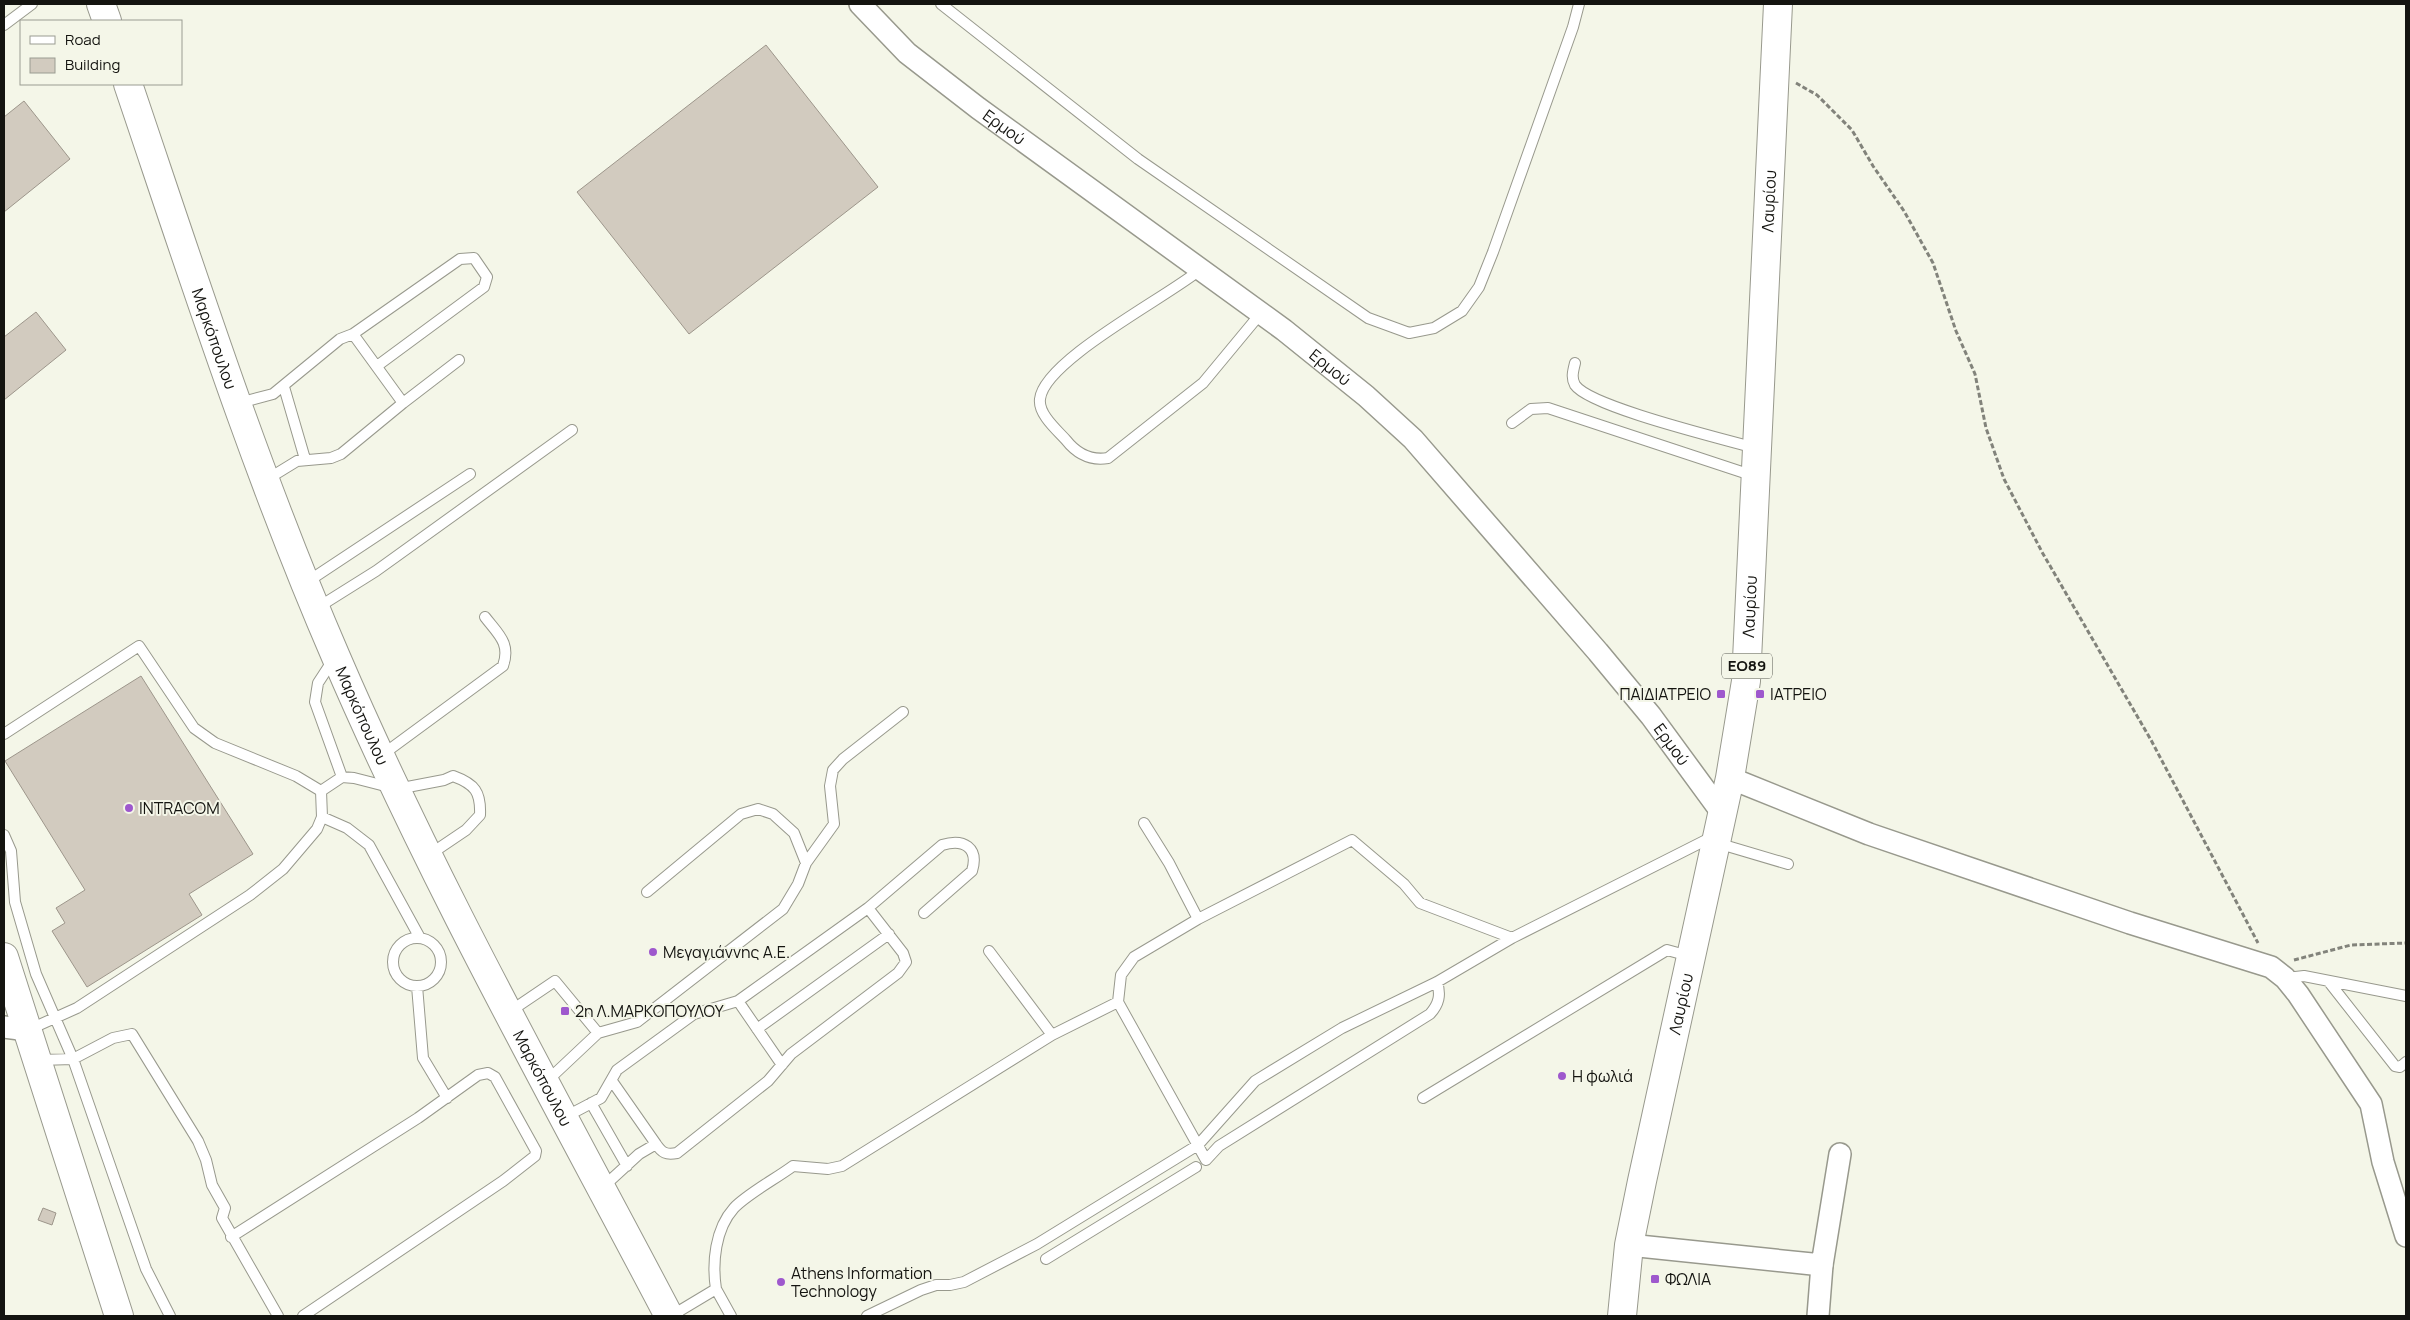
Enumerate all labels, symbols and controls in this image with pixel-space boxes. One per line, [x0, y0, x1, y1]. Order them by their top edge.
legend [20, 20, 182, 85]
text: Road [65, 29, 101, 50]
text: Building [65, 54, 120, 75]
street label: Ερμού [979, 104, 1030, 150]
street label: Λαυρίου [1756, 169, 1781, 233]
street label: Μαρκόπουλου [187, 285, 242, 392]
street label: Ερμού [1305, 344, 1355, 390]
street label: Λαυρίου [1737, 575, 1762, 638]
road number: ΕΟ89 [1722, 654, 1772, 678]
street label: Μαρκόπουλου [330, 663, 394, 768]
place label: ΠΑΙΔΙΑΤΡΕΙΟ [1619, 683, 1711, 705]
place label: ΙΑΤΡΕΙΟ [1770, 683, 1827, 705]
marker: ΠΑΙΔΙΑΤΡΕΙΟ [1715, 688, 1727, 700]
marker: ΙΑΤΡΕΙΟ [1754, 688, 1766, 700]
street label: Ερμού [1649, 719, 1695, 770]
place label: INTRACOM [139, 797, 220, 819]
marker: INTRACOM [123, 802, 135, 814]
place label: Μεγαγιάννης Α.Ε. [663, 941, 790, 963]
marker: Μεγαγιάννης Α.Ε. [647, 946, 659, 958]
street label: Λαυρίου [1663, 971, 1698, 1037]
place label: 2η Λ.ΜΑΡΚΟΠΟΥΛΟΥ [575, 1000, 724, 1022]
marker: 2η Λ.ΜΑΡΚΟΠΟΥΛΟΥ [559, 1005, 571, 1017]
street label: Μαρκόπουλου [508, 1026, 577, 1130]
place label: Η φωλιά [1572, 1065, 1633, 1087]
marker: Η φωλιά [1556, 1070, 1568, 1082]
place label: Athens Information Technology [791, 1262, 932, 1302]
place label: ΦΩΛΙΑ [1665, 1268, 1711, 1290]
marker: ΦΩΛΙΑ [1649, 1273, 1661, 1285]
marker: Athens Information Technology [775, 1276, 787, 1288]

